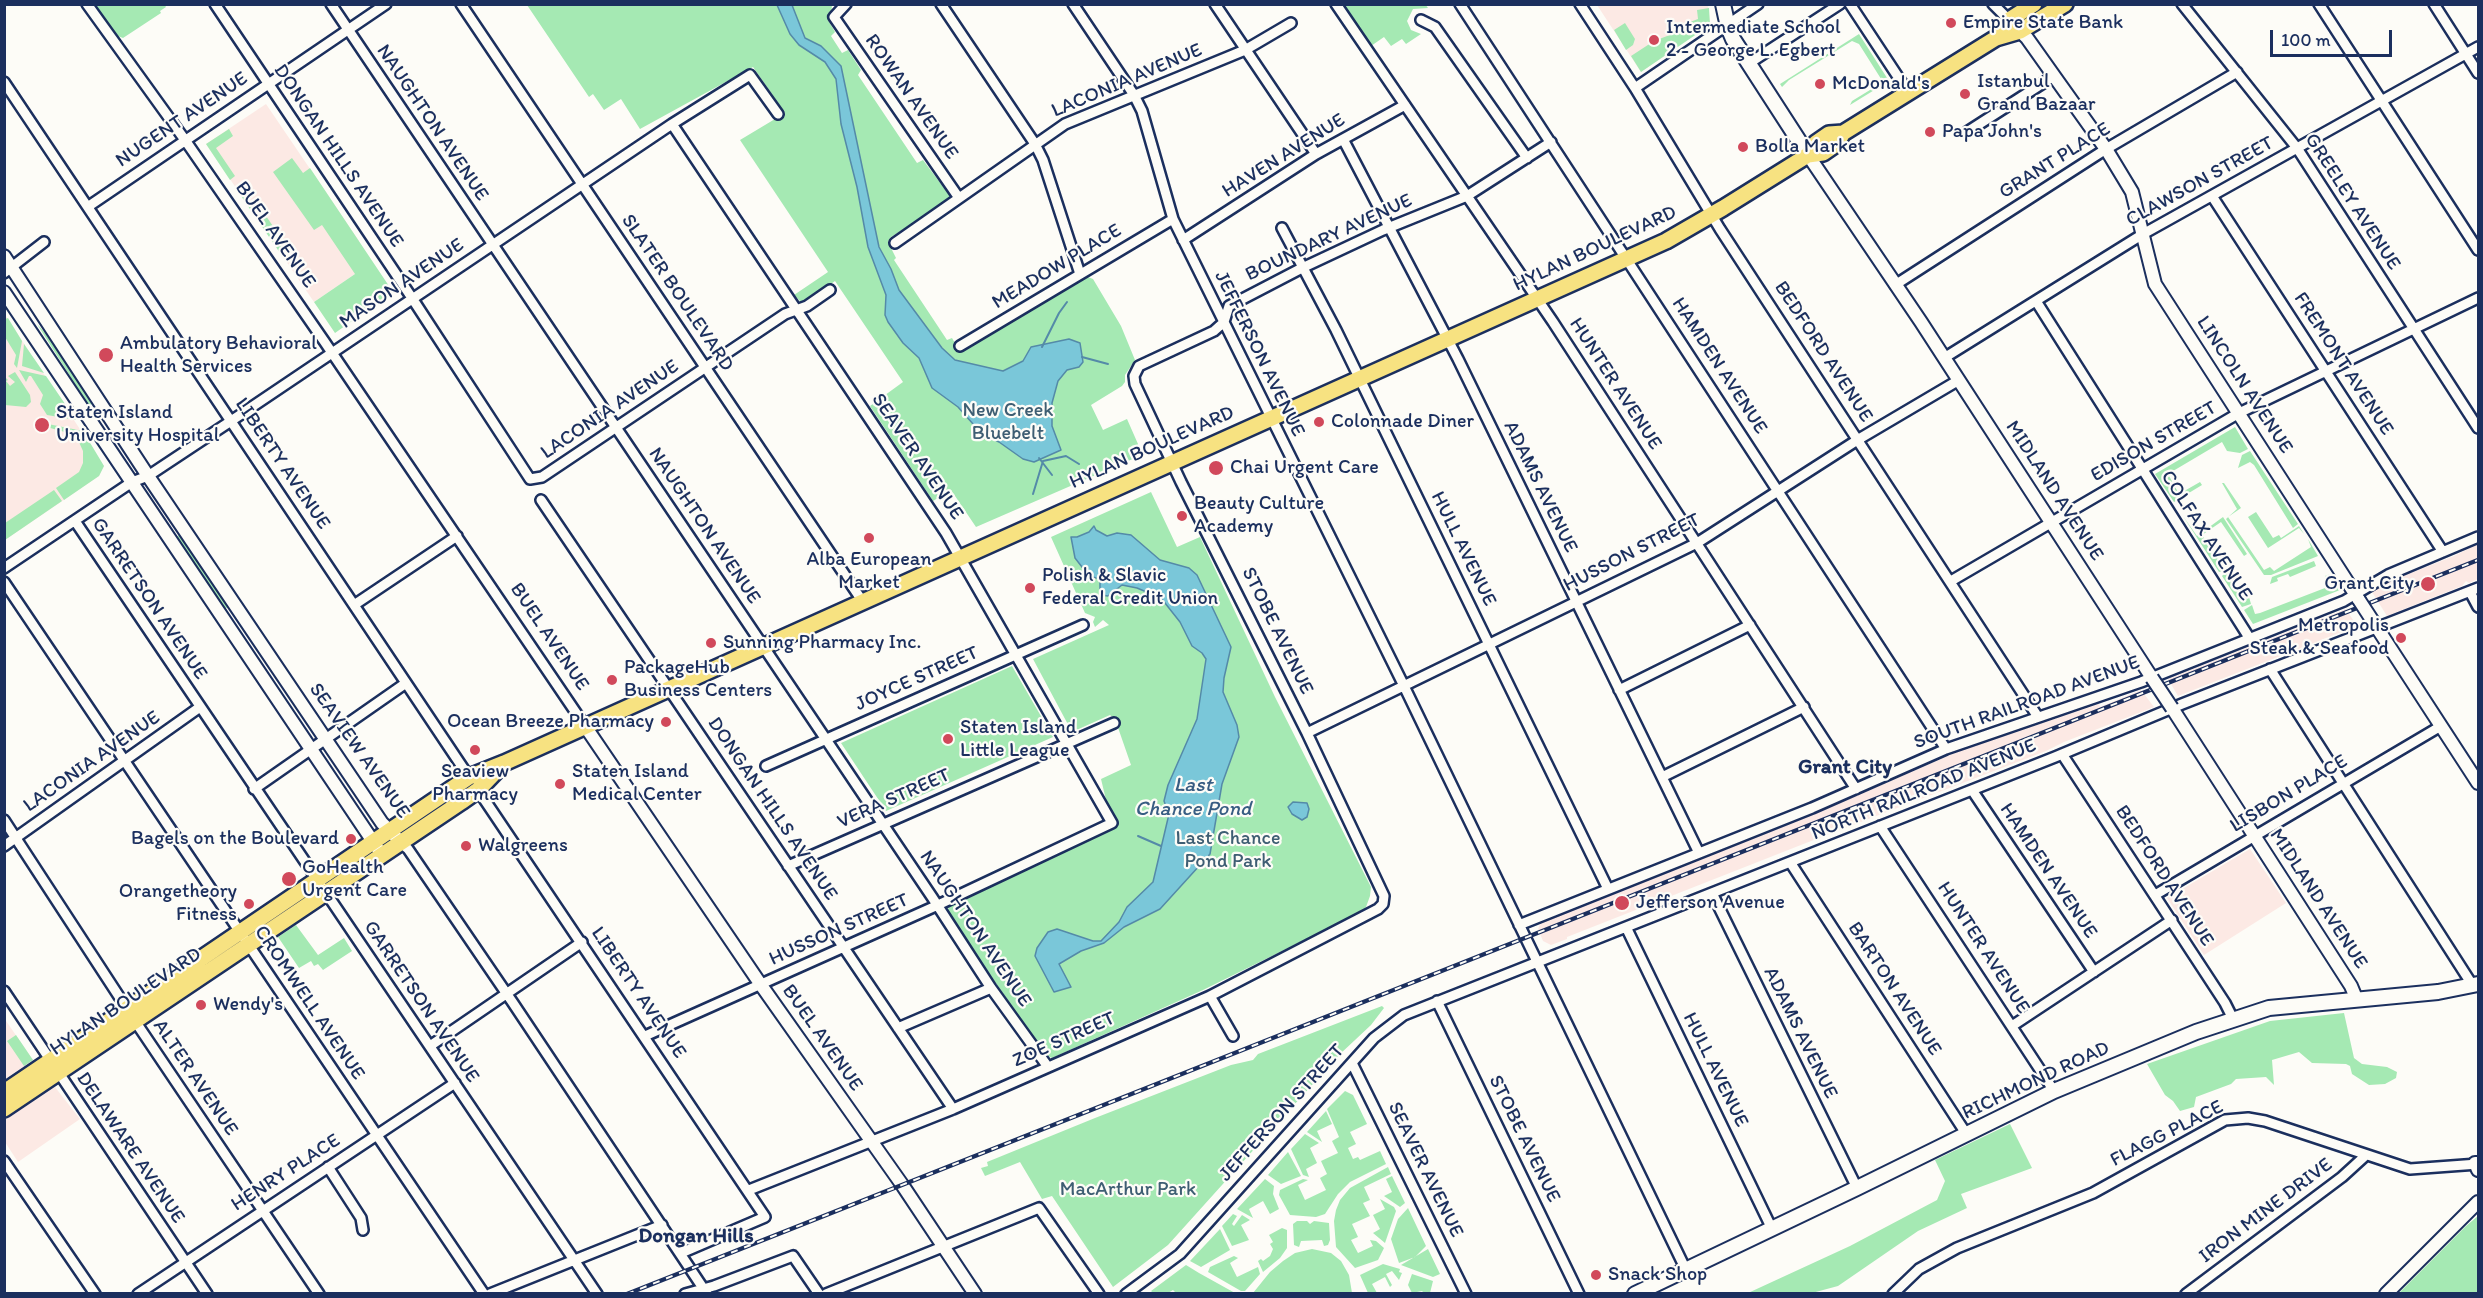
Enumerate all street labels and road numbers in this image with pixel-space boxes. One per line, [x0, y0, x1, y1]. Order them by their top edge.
street label: ROWAN AVENUE [859, 30, 963, 164]
street label: LACONIA AVENUE [1048, 38, 1206, 124]
street label: NAUGHTON AVENUE [371, 40, 493, 206]
street label: DONGAN HILLS AVENUE [268, 60, 408, 252]
street label: NUGENT AVENUE [112, 67, 252, 173]
street label: HAVEN AVENUE [1218, 109, 1350, 203]
street label: GRANT PLACE [1995, 117, 2115, 205]
street label: GREELEY AVENUE [2299, 129, 2405, 275]
street label: CLAWSON STREET [2122, 132, 2278, 232]
street label: BUEL AVENUE [229, 177, 321, 293]
street label: BOUNDARY AVENUE [1242, 189, 1416, 287]
street label: HYLAN BOULEVARD [1510, 201, 1680, 297]
street label: SLATER BOULEVARD [616, 210, 738, 376]
street label: MEADOW PLACE [988, 219, 1126, 315]
street label: MASON AVENUE [335, 233, 469, 335]
street label: JEFFERSON AVENUE [1209, 267, 1309, 441]
street label: BEDFORD AVENUE [1768, 277, 1878, 427]
street label: FREMONT AVENUE [2288, 288, 2398, 440]
street label: HAMDEN AVENUE [1666, 293, 1772, 439]
street label: LINCOLN AVENUE [2191, 312, 2297, 458]
street label: HUNTER AVENUE [1563, 314, 1667, 454]
street label: LACONIA AVENUE [536, 355, 684, 465]
street label: SEAVER AVENUE [866, 389, 968, 525]
street label: LIBERTY AVENUE [229, 394, 335, 534]
street label: EDISON STREET [2087, 396, 2221, 488]
street label: HYLAN BOULEVARD [1066, 401, 1238, 495]
street label: MIDLAND AVENUE [2000, 416, 2108, 566]
street label: ADAMS AVENUE [1498, 417, 1582, 557]
street label: NAUGHTON AVENUE [643, 443, 765, 609]
street label: COLFAX AVENUE [2155, 466, 2257, 606]
street label: HULL AVENUE [1425, 488, 1501, 610]
street label: HUSSON STREET [1560, 508, 1704, 598]
street label: GARRETSON AVENUE [86, 513, 212, 685]
street label: STOBE AVENUE [1236, 563, 1318, 699]
street label: BUEL AVENUE [504, 579, 594, 695]
street label: JOYCE STREET [852, 641, 982, 717]
street label: SOUTH RAILROAD AVENUE [1911, 651, 2143, 755]
street label: SEAVIEW AVENUE [303, 679, 415, 823]
street label: LACONIA AVENUE [19, 706, 165, 818]
street label: DONGAN HILLS AVENUE [702, 713, 842, 905]
street label: NORTH RAILROAD AVENUE [1808, 734, 2040, 846]
street label: LISBON PLACE [2226, 750, 2352, 838]
street label: VERA STREET [834, 763, 954, 835]
street label: HAMDEN AVENUE [1994, 799, 2102, 943]
street label: BEDFORD AVENUE [2109, 801, 2219, 951]
street label: MIDLAND AVENUE [2264, 824, 2372, 974]
street label: NAUGHTON AVENUE [914, 846, 1036, 1012]
street label: HUNTER AVENUE [1931, 878, 2035, 1018]
street label: HUSSON STREET [765, 888, 913, 972]
street label: GARRETSON AVENUE [358, 916, 484, 1088]
street label: BARTON AVENUE [1842, 918, 1946, 1060]
street label: CROMWELL AVENUE [248, 921, 370, 1085]
street label: LIBERTY AVENUE [585, 923, 691, 1063]
street label: HYLAN BOULEVARD [46, 942, 206, 1062]
street label: ADAMS AVENUE [1758, 963, 1842, 1103]
street label: BUEL AVENUE [776, 980, 868, 1096]
street label: ZOE STREET [1009, 1007, 1119, 1073]
street label: HULL AVENUE [1677, 1009, 1753, 1131]
street label: ALTER AVENUE [147, 1015, 243, 1141]
street label: RICHMOND ROAD [1959, 1036, 2113, 1126]
street label: JEFFERSON STREET [1214, 1039, 1350, 1187]
street label: DELAWARE AVENUE [70, 1068, 190, 1228]
street label: STOBE AVENUE [1483, 1071, 1565, 1207]
street label: FLAGG PLACE [2106, 1095, 2228, 1173]
street label: SEAVER AVENUE [1382, 1098, 1468, 1242]
street label: HENRY PLACE [227, 1129, 345, 1217]
street label: IRON MINE DRIVE [2195, 1153, 2337, 1269]

